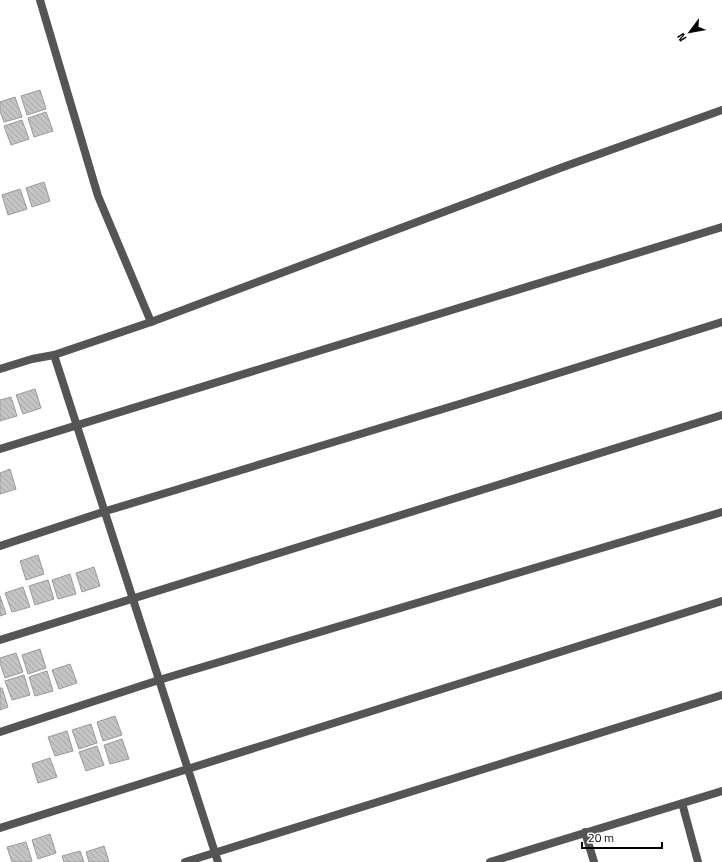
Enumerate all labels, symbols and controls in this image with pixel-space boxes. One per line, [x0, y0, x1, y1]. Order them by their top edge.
north arrow [670, 12, 710, 52]
text: N [673, 30, 690, 45]
scale bar [582, 824, 662, 850]
text: 20 m [588, 828, 614, 847]

